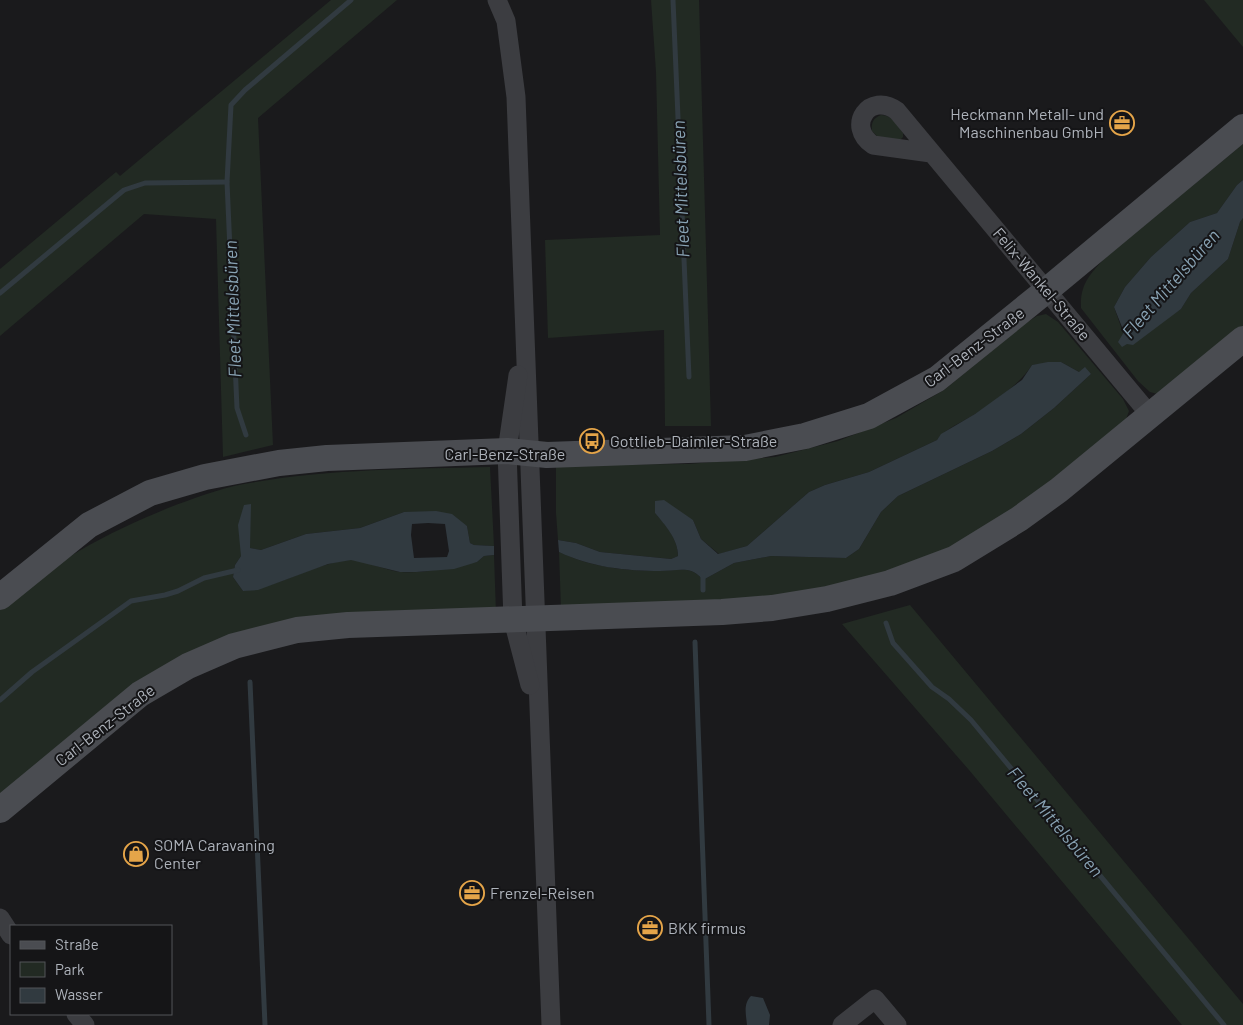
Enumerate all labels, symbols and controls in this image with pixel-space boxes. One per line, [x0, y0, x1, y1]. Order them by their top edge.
place label: Heckmann Metall- und Maschinenbau GmbH [950, 104, 1104, 141]
office icon: Heckmann Metall- und Maschinenbau GmbH [1109, 110, 1135, 136]
water label: Fleet Mittelsbüren [667, 120, 693, 258]
street label: Felix-Wankel-Straße [990, 223, 1095, 344]
water label: Fleet Mittelsbüren [1117, 224, 1224, 342]
water label: Fleet Mittelsbüren [219, 240, 245, 378]
street label: Carl-Benz-Straße [920, 303, 1028, 391]
bus stop icon: Gottlieb-Daimler-Straße [579, 428, 605, 454]
place label: Gottlieb-Daimler-Straße [610, 431, 777, 450]
street label: Carl-Benz-Straße [445, 444, 565, 463]
street label: Carl-Benz-Straße [51, 680, 158, 769]
water label: Fleet Mittelsbüren [1003, 762, 1108, 881]
place label: SOMA Caravaning Center [154, 835, 275, 872]
shop icon: SOMA Caravaning Center [123, 841, 149, 867]
office icon: Frenzel-Reisen [459, 880, 485, 906]
place label: Frenzel-Reisen [490, 883, 595, 902]
office icon: BKK firmus [637, 915, 663, 941]
place label: BKK firmus [668, 918, 746, 937]
legend [10, 925, 172, 1015]
text: Straße [55, 935, 99, 953]
text: Park [55, 960, 85, 978]
text: Wasser [55, 985, 103, 1003]

